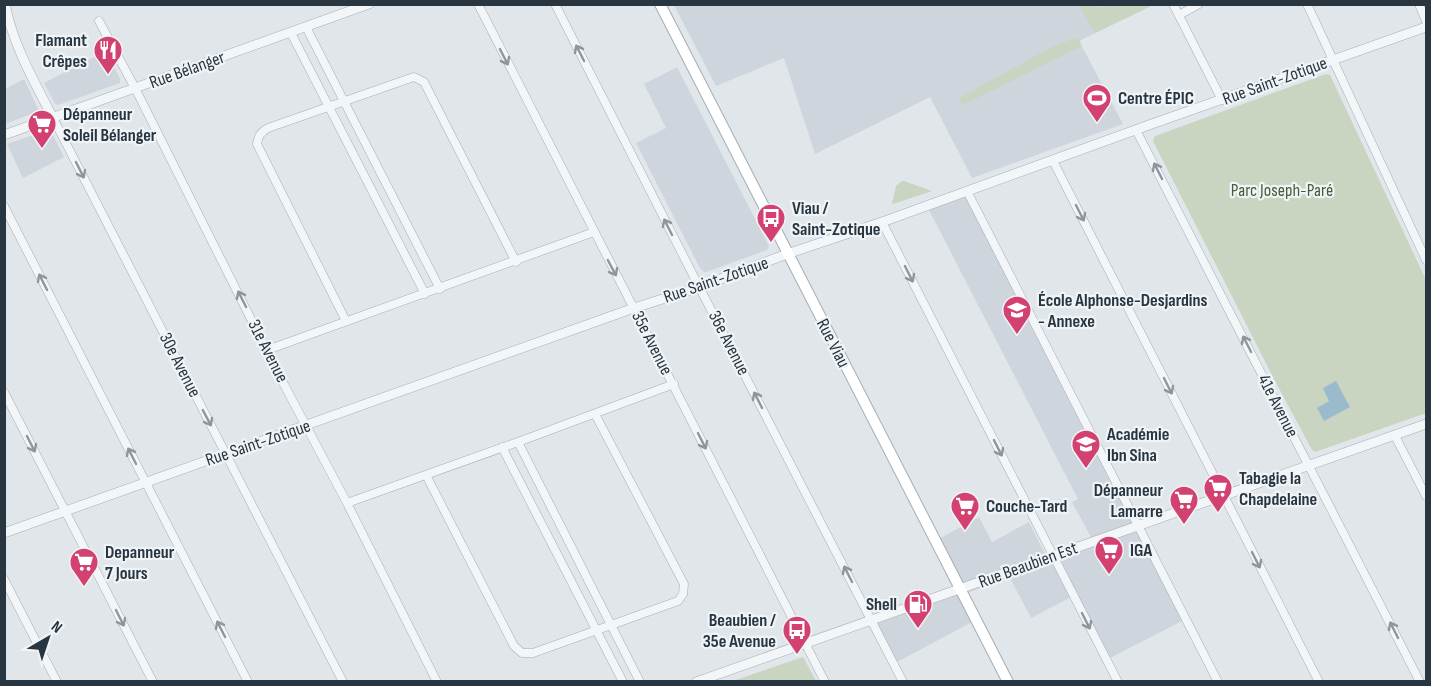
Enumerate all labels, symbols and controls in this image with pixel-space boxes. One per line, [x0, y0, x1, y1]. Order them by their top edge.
place label: Flamant Crêpes [35, 30, 87, 72]
restaurant icon: Flamant Crêpes [92, 34, 124, 76]
one-way arrow [574, 45, 585, 63]
street label: Rue Bélanger [146, 47, 228, 93]
one-way arrow [499, 47, 511, 65]
street label: Rue Saint-Zotique [1220, 52, 1330, 110]
sports icon: Centre ÉPIC [1081, 82, 1113, 124]
place label: Centre ÉPIC [1118, 88, 1194, 109]
place label: Dépanneur Soleil Bélanger [63, 104, 157, 146]
supermarket icon: Dépanneur Soleil Bélanger [26, 108, 58, 150]
one-way arrow [75, 160, 86, 178]
one-way arrow [1151, 162, 1163, 180]
park label: Parc Joseph-Paré [1231, 180, 1333, 201]
place label: Viau / Saint-Zotique [792, 198, 881, 240]
bus stop icon: Viau / Saint-Zotique [755, 202, 787, 244]
one-way arrow [1074, 203, 1086, 221]
one-way arrow [662, 219, 674, 237]
street label: Rue Saint-Zotique [661, 252, 771, 308]
one-way arrow [607, 258, 619, 276]
one-way arrow [904, 265, 915, 283]
one-way arrow [37, 274, 49, 292]
place label: École Alphonse-Desjardins - Annexe [1038, 290, 1208, 332]
one-way arrow [235, 291, 247, 309]
school or university icon: École Alphonse-Desjardins - Annexe [1001, 294, 1033, 336]
street label: 36e Avenue [704, 307, 754, 379]
street label: 35e Avenue [627, 308, 677, 378]
street label: Rue Viau [812, 315, 854, 371]
street label: 31e Avenue [243, 316, 293, 386]
street label: 30e Avenue [155, 329, 205, 401]
one-way arrow [1241, 336, 1253, 353]
street label: 41e Avenue [1253, 371, 1303, 441]
one-way arrow [1163, 377, 1174, 395]
one-way arrow [752, 392, 763, 410]
one-way arrow [202, 408, 214, 426]
street label: Rue Saint-Zotique [203, 415, 313, 471]
place label: Académie Ibn Sina [1106, 424, 1169, 466]
school or university icon: Académie Ibn Sina [1070, 428, 1102, 470]
one-way arrow [697, 431, 709, 449]
one-way arrow [26, 435, 37, 453]
one-way arrow [992, 438, 1004, 456]
one-way arrow [126, 447, 137, 465]
place label: Tabagie la Chapdelaine [1239, 468, 1317, 510]
supermarket icon: Tabagie la Chapdelaine [1202, 472, 1234, 514]
place label: Dépanneur Lamarre [1094, 480, 1163, 522]
supermarket icon: Dépanneur Lamarre [1168, 484, 1200, 526]
supermarket icon: Couche-Tard [949, 490, 981, 532]
place label: Couche-Tard [986, 496, 1068, 517]
supermarket icon: IGA [1093, 534, 1125, 576]
street label: Rue Beaubien Est [976, 537, 1081, 593]
place label: IGA [1130, 540, 1152, 561]
place label: Depanneur 7 Jours [105, 542, 175, 584]
supermarket icon: Depanneur 7 Jours [68, 546, 100, 588]
one-way arrow [1251, 551, 1263, 569]
one-way arrow [841, 565, 853, 583]
fuel station icon: Shell [902, 588, 934, 630]
place label: Shell [866, 594, 897, 615]
north arrow [18, 608, 78, 668]
one-way arrow [114, 609, 126, 626]
place label: Beaubien / 35e Avenue [703, 610, 776, 652]
one-way arrow [1081, 612, 1093, 630]
bus stop icon: Beaubien / 35e Avenue [781, 614, 813, 656]
text: N [47, 617, 66, 638]
one-way arrow [215, 621, 226, 639]
one-way arrow [1387, 621, 1399, 639]

